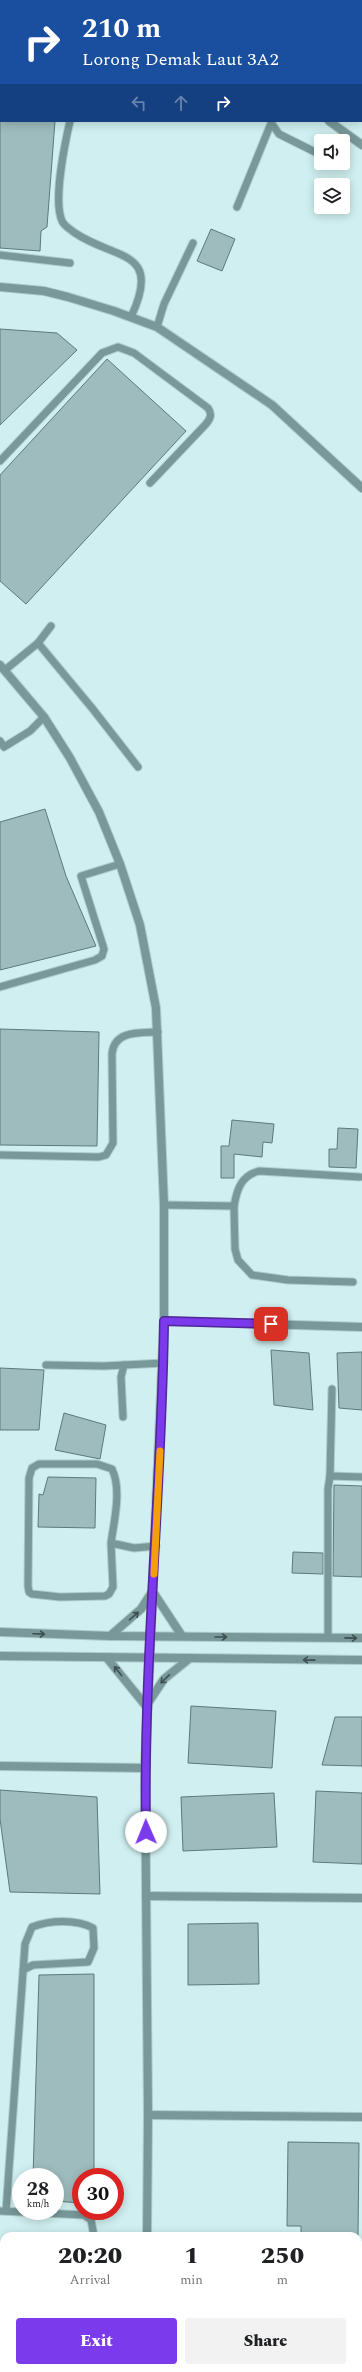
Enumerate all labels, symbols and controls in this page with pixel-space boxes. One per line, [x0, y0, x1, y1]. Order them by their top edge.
text: 210 m [82, 7, 161, 50]
icon: right [16, 16, 68, 68]
text: Lorong Demak Laut 3A2 [82, 46, 279, 73]
icon: left [128, 92, 150, 114]
icon: ahead [170, 92, 192, 114]
icon: right [212, 92, 234, 114]
map controls [314, 134, 350, 214]
button: sound [314, 134, 350, 170]
button: layers [314, 178, 350, 214]
pin [254, 1307, 288, 1341]
icon: arrive [260, 1313, 282, 1335]
one-way arrow [128, 1611, 139, 1620]
one-way arrow [32, 1630, 45, 1637]
one-way arrow [214, 1633, 227, 1641]
one-way arrow [344, 1634, 357, 1642]
one-way arrow [303, 1656, 316, 1664]
one-way arrow [114, 1665, 122, 1676]
one-way arrow [160, 1674, 170, 1684]
position arrow [125, 1811, 167, 1853]
speed limit sign: 30 [72, 2168, 124, 2220]
text: 28 [27, 2174, 49, 2204]
text: km/h [27, 2196, 49, 2212]
text: 20:20 [58, 2238, 122, 2274]
text: 1 [184, 2238, 199, 2274]
text: 250 [261, 2238, 304, 2274]
text: Arrival [70, 2270, 110, 2290]
text: min [180, 2270, 203, 2290]
text: m [277, 2270, 288, 2290]
button: Exit [16, 2318, 177, 2364]
button: Share [185, 2318, 346, 2364]

